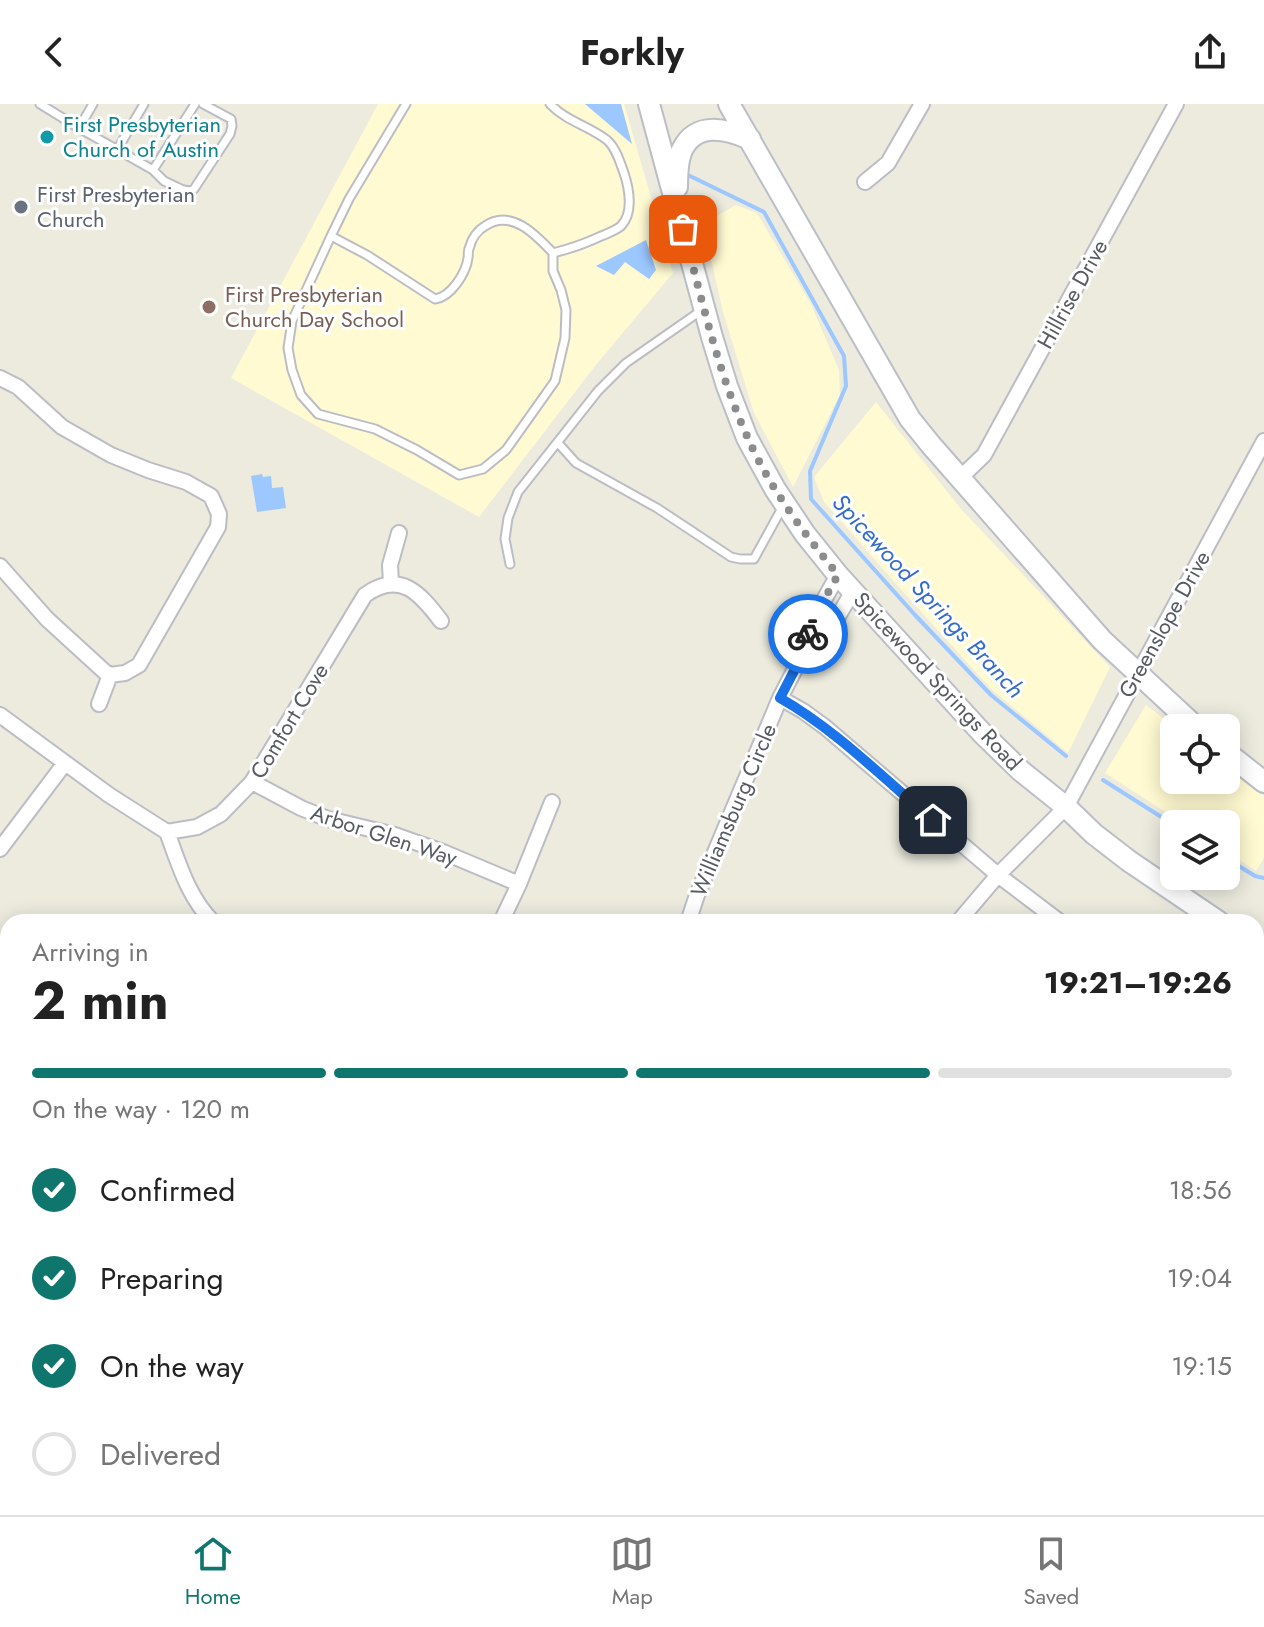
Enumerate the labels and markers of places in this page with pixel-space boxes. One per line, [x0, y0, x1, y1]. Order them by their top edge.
place label: First Presbyterian Church of Austin [63, 108, 221, 165]
marker: First Presbyterian Church of Austin [38, 128, 56, 146]
place label: First Presbyterian Church [37, 178, 195, 235]
pin [649, 195, 717, 263]
marker: First Presbyterian Church [12, 198, 30, 216]
place label: First Presbyterian Church Day School [225, 278, 404, 335]
marker: First Presbyterian Church Day School [200, 298, 218, 316]
pin [899, 786, 967, 854]

